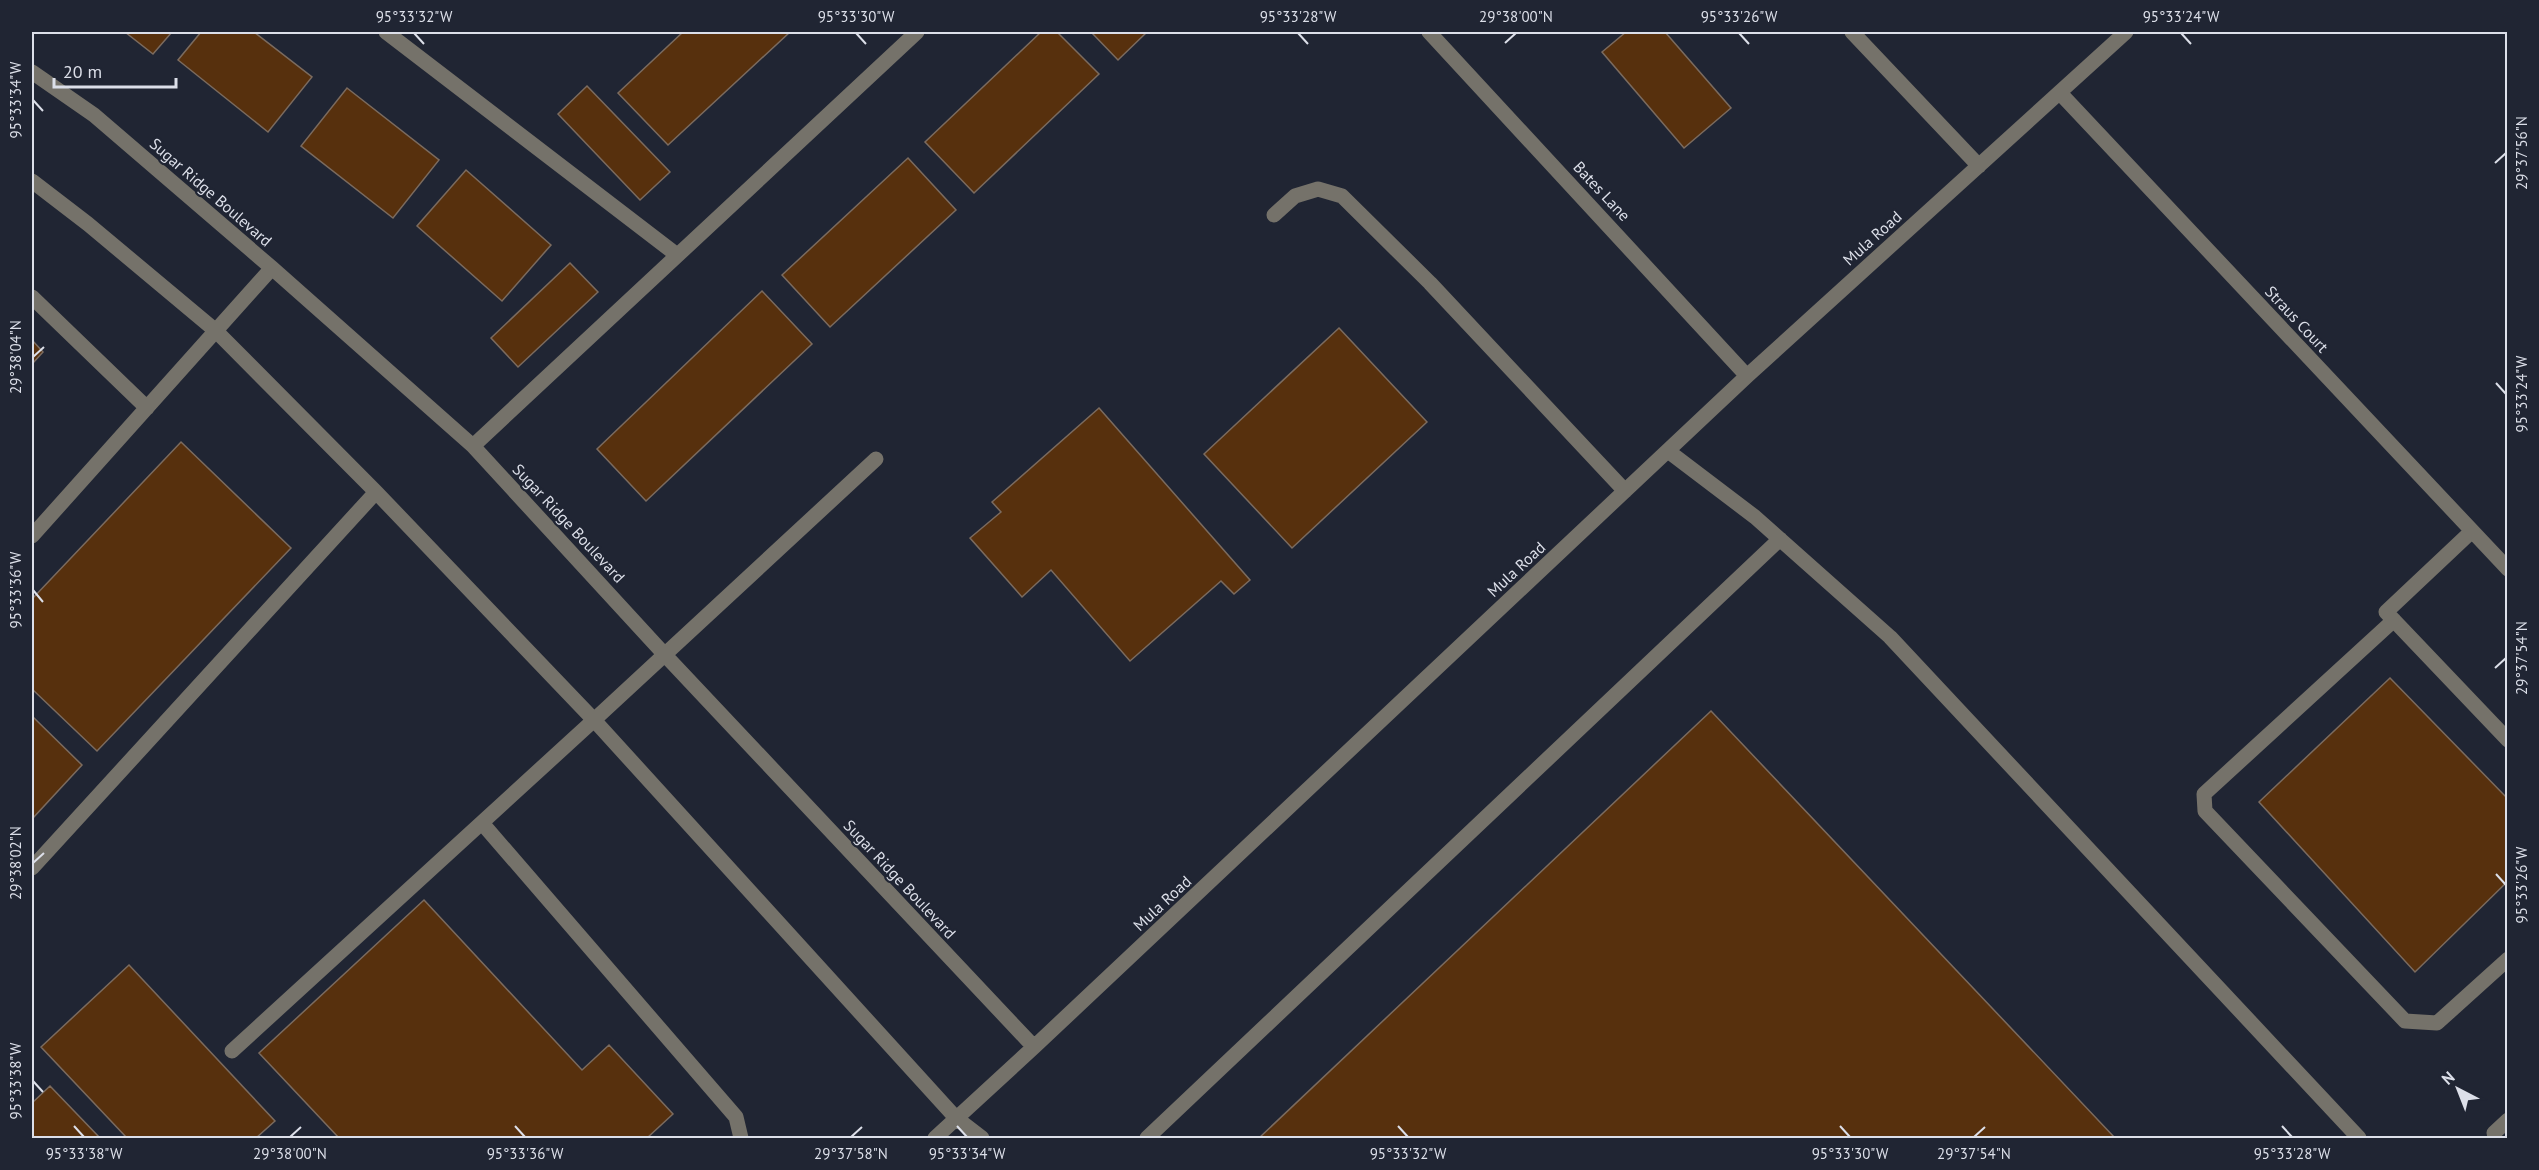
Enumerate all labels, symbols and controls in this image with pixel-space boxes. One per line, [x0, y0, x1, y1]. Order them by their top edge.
text: 95°33'32"W [376, 7, 453, 26]
text: 95°33'30"W [818, 7, 895, 26]
text: 95°33'28"W [1260, 7, 1337, 26]
text: 29°38'00"N [1479, 7, 1553, 26]
text: 95°33'26"W [1701, 7, 1778, 26]
text: 95°33'24"W [2143, 7, 2220, 26]
scale bar [54, 51, 176, 89]
text: 20 m [63, 60, 102, 83]
text: 95°33'34"W [6, 61, 25, 138]
text: 29°37'56"N [2512, 116, 2531, 190]
street label: Sugar Ridge Boulevard [146, 133, 276, 251]
street label: Bates Lane [1569, 157, 1635, 225]
street label: Mula Road [1839, 206, 1905, 270]
street label: Straus Court [2261, 281, 2333, 357]
text: 29°38'04"N [6, 320, 25, 394]
text: 95°33'24"W [2512, 355, 2531, 432]
street label: Sugar Ridge Boulevard [509, 459, 629, 587]
street label: Mula Road [1483, 537, 1549, 601]
text: 95°33'36"W [6, 551, 25, 628]
text: 29°37'54"N [2512, 621, 2531, 695]
street label: Sugar Ridge Boulevard [840, 815, 960, 943]
text: 29°38'02"N [6, 826, 25, 900]
text: 95°33'26"W [2512, 846, 2531, 923]
street label: Mula Road [1129, 871, 1195, 935]
text: 95°33'38"W [6, 1042, 25, 1119]
north arrow [2428, 1059, 2488, 1119]
text: N [2437, 1067, 2459, 1089]
text: 95°33'38"W [46, 1144, 123, 1163]
text: 29°38'00"N [253, 1144, 327, 1163]
text: 95°33'36"W [487, 1144, 564, 1163]
text: 29°37'58"N [814, 1144, 888, 1163]
text: 95°33'34"W [929, 1144, 1006, 1163]
text: 95°33'32"W [1370, 1144, 1447, 1163]
text: 95°33'30"W [1812, 1144, 1889, 1163]
text: 29°37'54"N [1937, 1144, 2011, 1163]
text: 95°33'28"W [2254, 1144, 2331, 1163]

